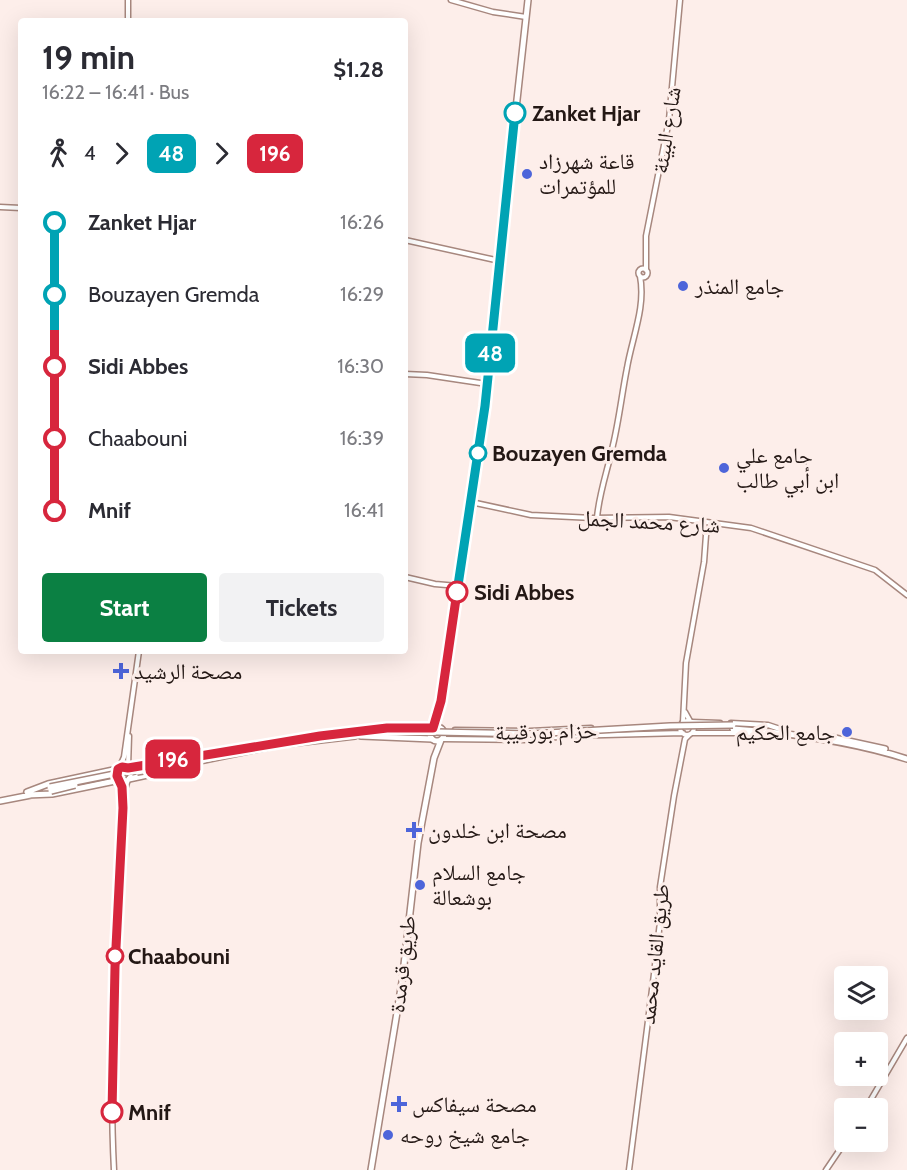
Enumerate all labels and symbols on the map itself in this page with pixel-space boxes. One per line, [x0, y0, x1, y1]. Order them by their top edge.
street label: شارع البيئة [646, 85, 687, 175]
place label: Zanket Hjar [532, 100, 641, 127]
marker: Zanket Hjar [504, 102, 526, 124]
place label: قاعة شهرزاد للمؤتمرات [539, 148, 634, 200]
marker: قاعة شهرزاد للمؤتمرات [520, 167, 534, 181]
place label: جامع المنذر [694, 273, 784, 300]
marker: جامع المنذر [676, 279, 690, 293]
line badge: 48 [463, 334, 517, 372]
place label: Bouzayen Gremda [492, 440, 667, 467]
place label: جامع علي ابن أبي طالب [736, 442, 839, 498]
marker: Bouzayen Gremda [469, 444, 487, 462]
marker: جامع علي ابن أبي طالب [717, 461, 731, 475]
street label: شارع محمد الجمل [577, 504, 721, 539]
place label: Sidi Abbes [474, 579, 574, 606]
marker: Sidi Abbes [446, 581, 468, 603]
place label: مصحة الرشيد [134, 658, 242, 685]
marker: مصحة الرشيد [112, 662, 130, 680]
street label: حزام بورقيبة [495, 717, 597, 747]
place label: جامع الحكيم [736, 719, 835, 747]
marker: جامع الحكيم [840, 725, 854, 739]
line badge: 196 [138, 740, 207, 778]
place label: مصحة ابن خلدون [428, 817, 567, 844]
marker: مصحة ابن خلدون [405, 821, 423, 839]
place label: جامع السلام بوشعالة [432, 859, 526, 911]
marker: جامع السلام بوشعالة [413, 878, 427, 892]
street label: طريق القايد محمد [634, 882, 675, 1026]
street label: طريق قرمدة [383, 914, 422, 1014]
place label: Chaabouni [128, 943, 230, 970]
marker: Chaabouni [106, 947, 124, 965]
place label: مصحة سيفاكس [412, 1091, 537, 1118]
marker: مصحة سيفاكس [390, 1095, 408, 1113]
place label: Mnif [128, 1099, 172, 1126]
marker: Mnif [101, 1101, 123, 1123]
place label: جامع شيخ روحه [400, 1122, 530, 1149]
marker: جامع شيخ روحه [381, 1128, 395, 1142]

